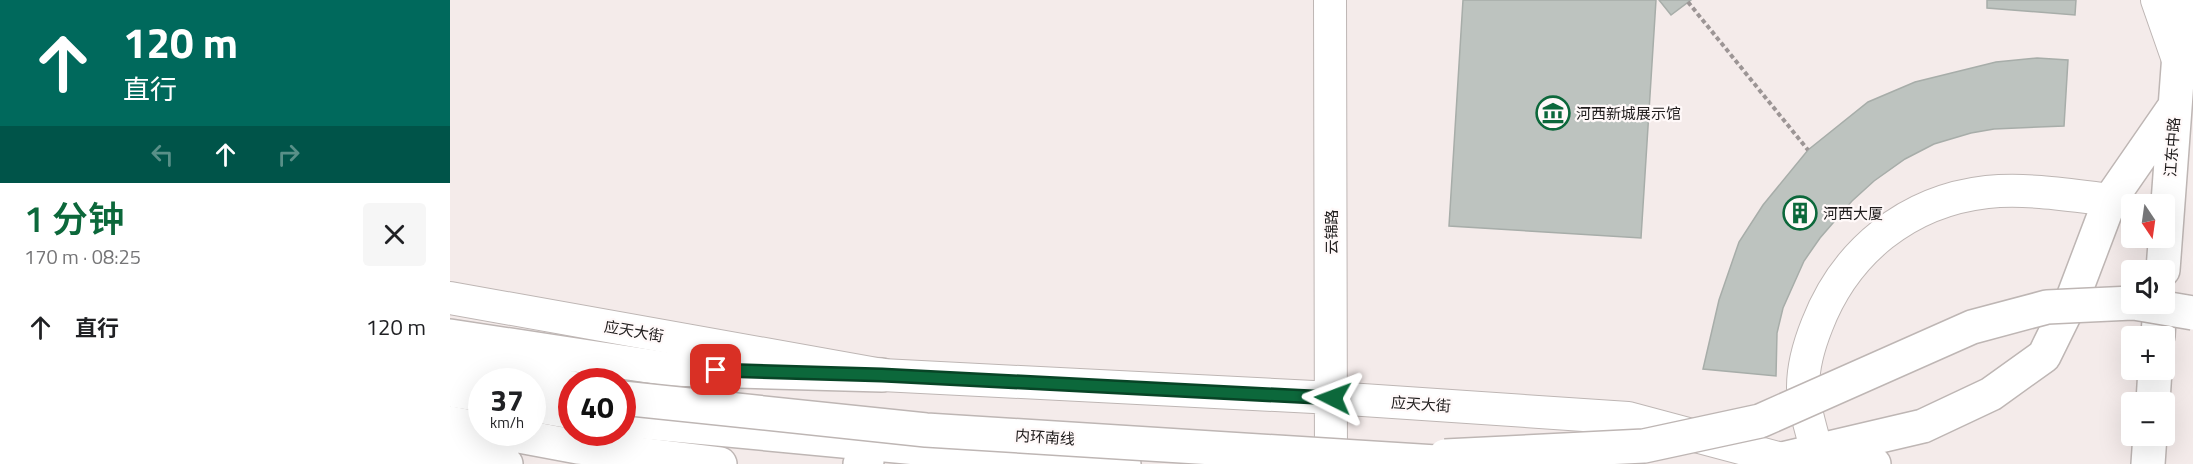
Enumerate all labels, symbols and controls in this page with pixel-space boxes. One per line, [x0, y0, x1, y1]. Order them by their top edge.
text: 120 m [123, 10, 238, 74]
icon: ahead [24, 24, 102, 102]
text: 直行 [123, 68, 177, 109]
museum icon: 河西新城展示馆 [1535, 95, 1571, 131]
place label: 河西新城展示馆 [1576, 102, 1681, 125]
street label: 江东中路 [2158, 116, 2186, 178]
icon: left [146, 138, 179, 171]
icon: ahead [209, 138, 242, 171]
icon: right [272, 138, 305, 171]
text: 1 分钟 [24, 191, 124, 246]
north arrow [2121, 194, 2175, 248]
map controls [2121, 194, 2175, 446]
building icon: 河西大厦 [1782, 195, 1818, 231]
place label: 河西大厦 [1823, 202, 1883, 225]
button: close [363, 203, 426, 266]
street label: 云锦路 [1320, 209, 1343, 255]
text: 170 m · 08:25 [24, 241, 141, 272]
button: sound [2121, 260, 2175, 314]
text: 120 m [366, 310, 426, 344]
icon: ahead [24, 311, 57, 344]
text: 直行 [75, 311, 119, 345]
street label: 应天大街 [602, 314, 666, 348]
button: + [2121, 326, 2175, 380]
pin [690, 344, 741, 395]
icon: arrive [699, 353, 732, 386]
position arrow [1301, 366, 1365, 430]
speed limit sign: 40 [558, 368, 636, 446]
text: 37 [490, 377, 524, 423]
street label: 应天大街 [1390, 390, 1452, 418]
button: − [2121, 392, 2175, 446]
text: km/h [490, 411, 524, 434]
street label: 内环南线 [1014, 423, 1076, 451]

